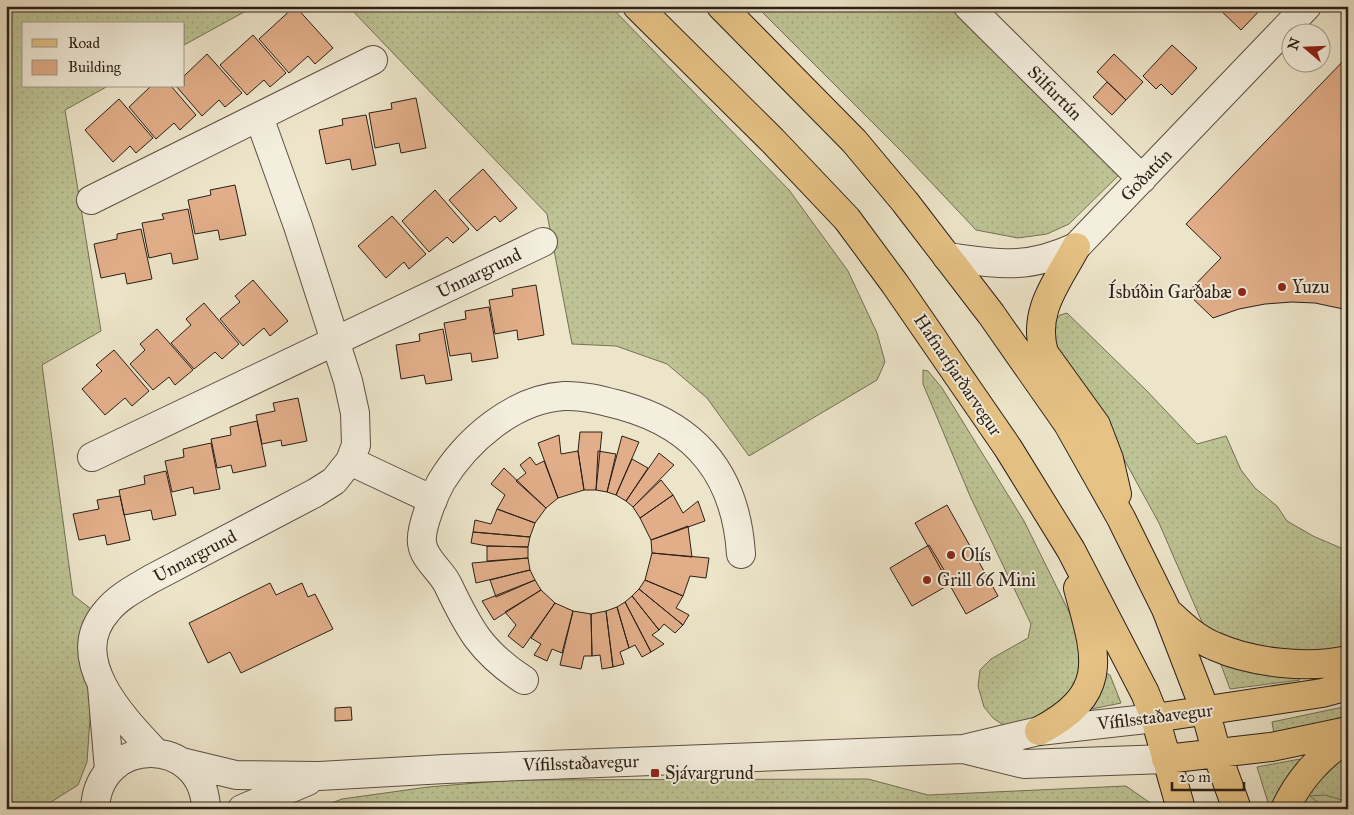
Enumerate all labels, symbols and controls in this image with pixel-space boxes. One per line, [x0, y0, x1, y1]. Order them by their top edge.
legend [22, 22, 185, 88]
north arrow [1282, 22, 1332, 72]
text: Road [68, 34, 100, 52]
text: N [1284, 35, 1304, 52]
text: Building [68, 58, 122, 76]
street label: Silfurtún [1023, 61, 1087, 125]
street label: Goðatún [1116, 144, 1176, 206]
street label: Unnargrund [433, 243, 525, 304]
place label: Yuzu [1292, 276, 1330, 298]
place label: Ísbúðin Garðabæ [1108, 279, 1232, 303]
marker: Yuzu [1276, 281, 1288, 293]
marker: Ísbúðin Garðabæ [1236, 286, 1248, 298]
street label: Hafnarfjarðarvegur [908, 310, 1007, 441]
street label: Unnargrund [150, 525, 241, 588]
place label: Olís [961, 544, 991, 566]
marker: Olís [945, 549, 957, 561]
place label: Grill 66 Mini [937, 569, 1036, 591]
marker: Grill 66 Mini [921, 574, 933, 586]
street label: Vífilsstaðavegur [1095, 699, 1214, 736]
street label: Vífilsstaðavegur [521, 750, 640, 777]
scale bar [1172, 760, 1244, 792]
place label: Sjávargrund [665, 762, 754, 785]
marker: Sjávargrund [649, 767, 661, 779]
text: 20 m [1179, 768, 1211, 786]

